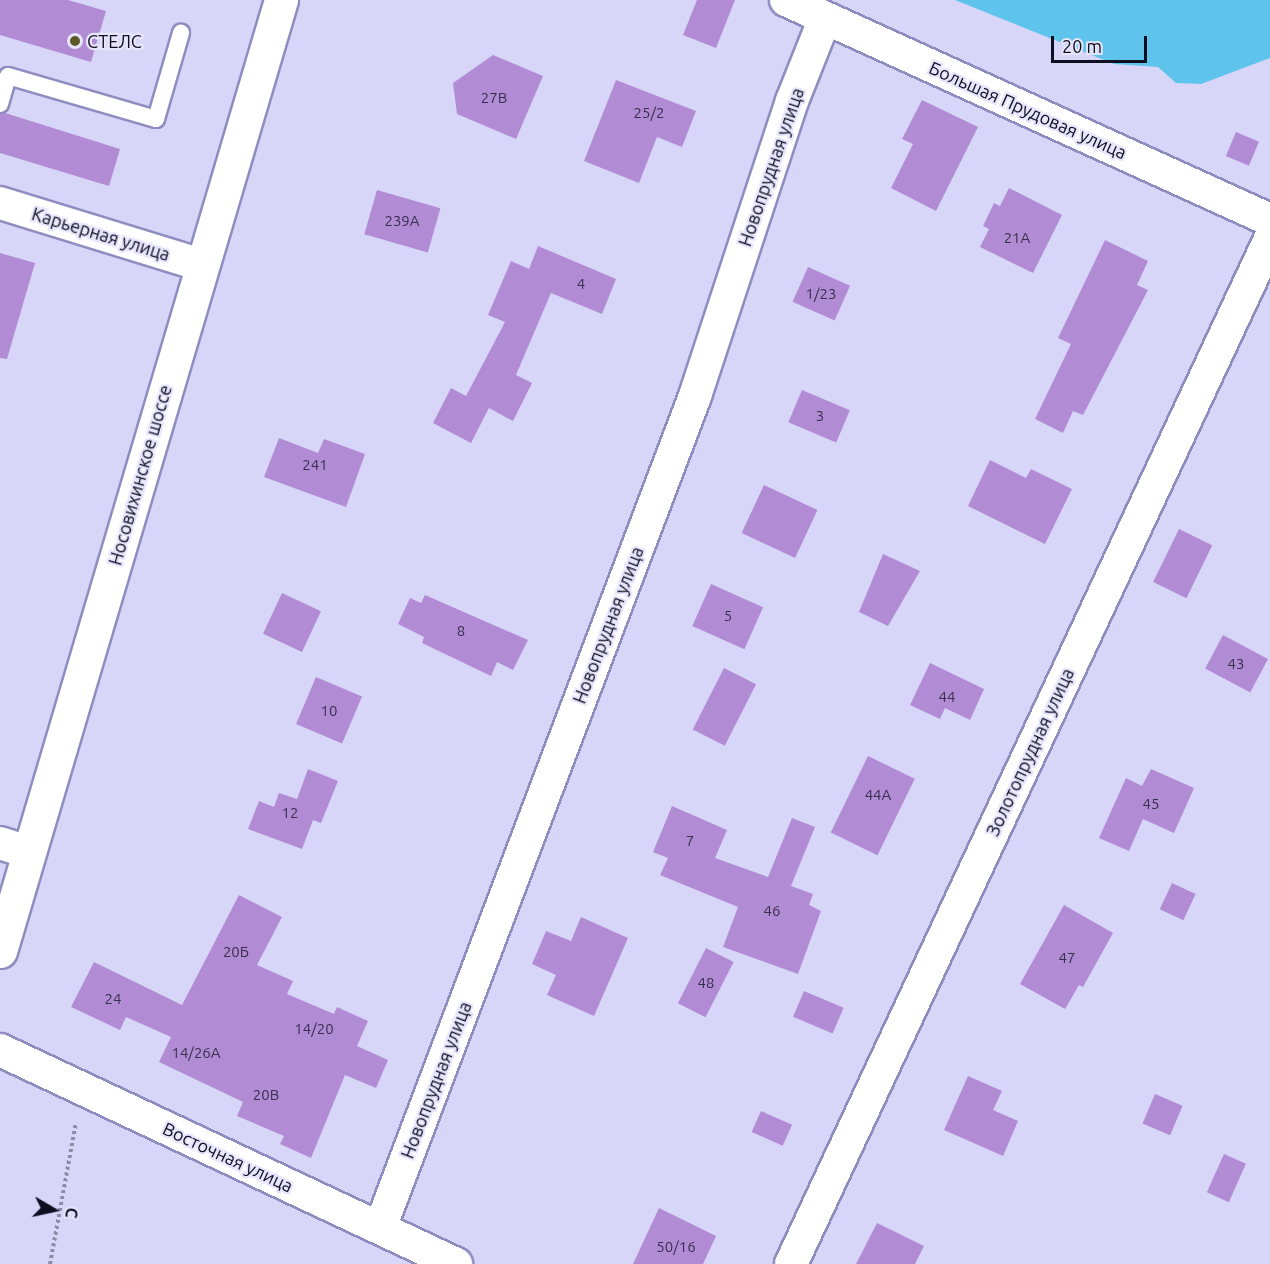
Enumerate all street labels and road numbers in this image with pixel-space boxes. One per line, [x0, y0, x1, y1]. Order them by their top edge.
street label: Большая Прудовая улица [926, 57, 1130, 163]
street label: Новопрудная улица [734, 85, 808, 249]
street label: Карьерная улица [29, 203, 173, 265]
street label: Носовихинское шоссе [104, 382, 176, 568]
street label: Новопрудная улица [568, 544, 648, 706]
street label: Золотопрудная улица [982, 665, 1078, 839]
street label: Новопрудная улица [396, 999, 476, 1161]
street label: Восточная улица [159, 1117, 297, 1197]

